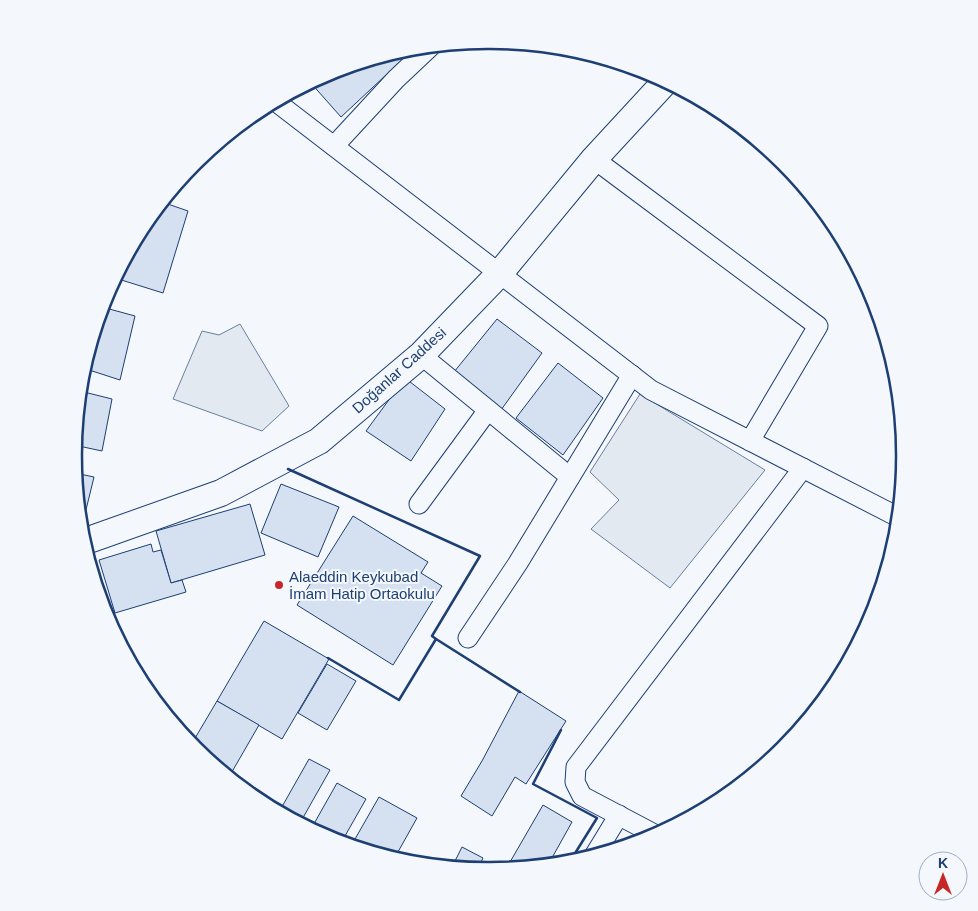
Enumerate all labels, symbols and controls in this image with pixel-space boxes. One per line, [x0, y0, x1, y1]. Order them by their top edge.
street label: Doğanlar Caddesi [349, 324, 449, 416]
place label: Alaeddin Keykubad İmam Hatip Ortaokulu [289, 568, 435, 602]
marker: Alaeddin Keykubad İmam Hatip Ortaokulu [273, 579, 285, 591]
north arrow [918, 851, 968, 901]
text: K [938, 855, 948, 871]

